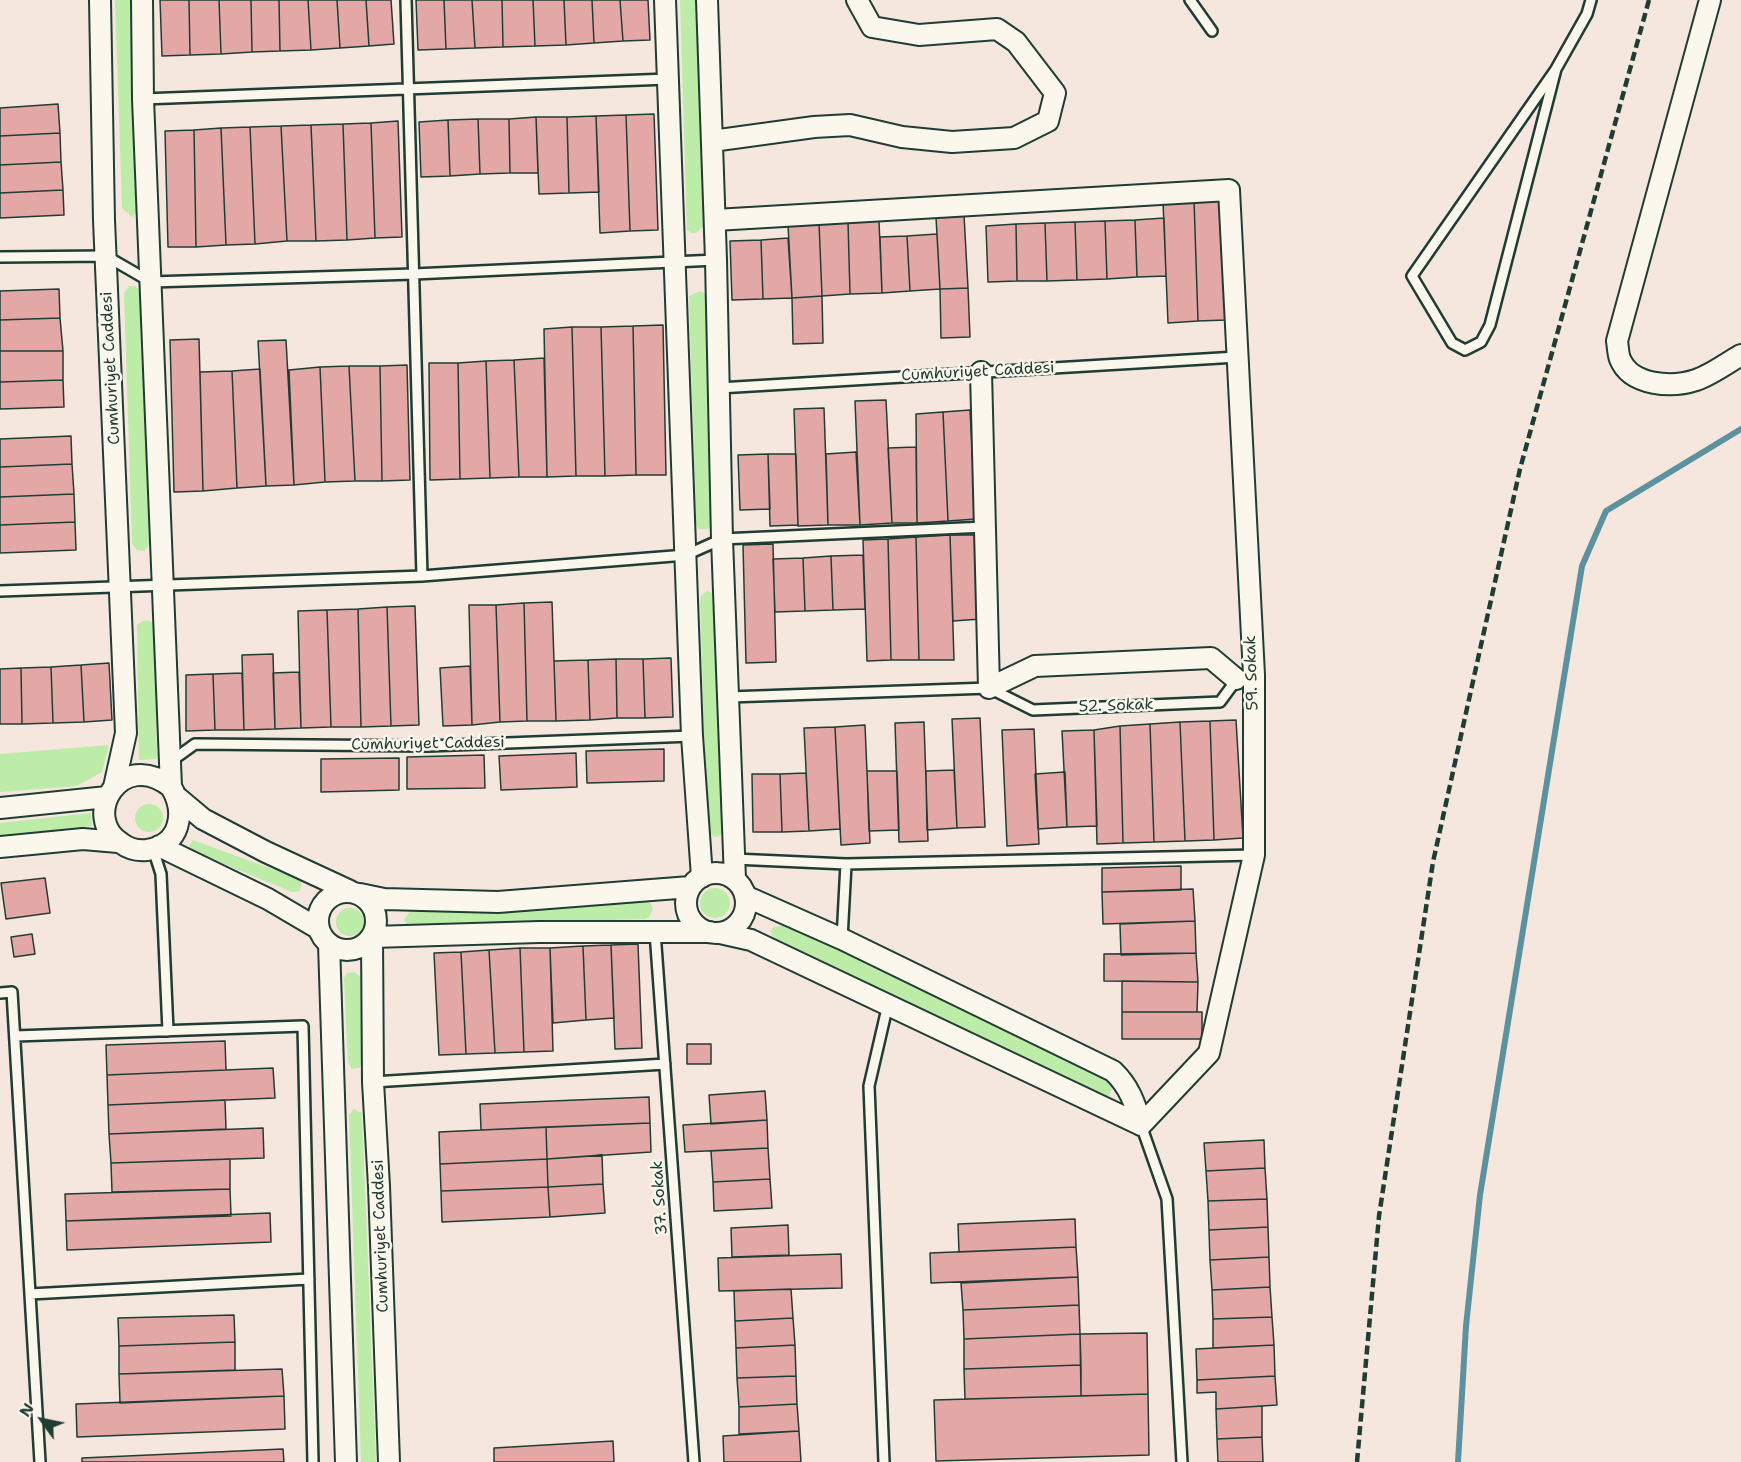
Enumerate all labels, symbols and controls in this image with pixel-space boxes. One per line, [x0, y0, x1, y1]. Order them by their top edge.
street label: Cumhuriyet Caddesi [97, 291, 125, 445]
street label: Cumhuriyet Caddesi [901, 358, 1055, 386]
street label: 59. Sokak [1241, 635, 1263, 711]
street label: 52. Sokak [1078, 695, 1154, 717]
street label: Cumhuriyet Caddesi [351, 733, 505, 755]
street label: Cumhuriyet Caddesi [369, 1159, 393, 1313]
street label: 37. Sokak [648, 1160, 672, 1236]
north arrow [12, 1390, 72, 1450]
text: N [14, 1399, 39, 1421]

